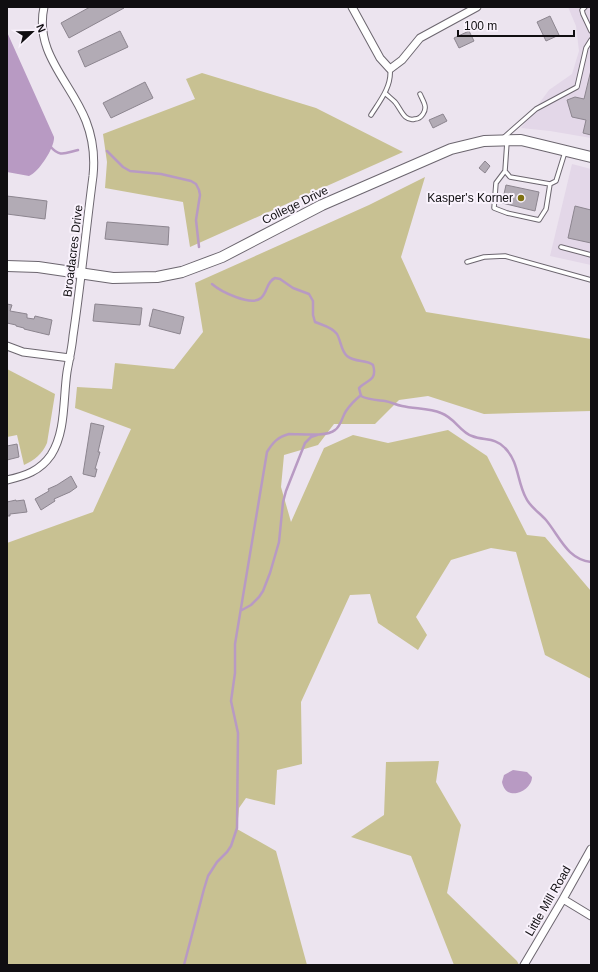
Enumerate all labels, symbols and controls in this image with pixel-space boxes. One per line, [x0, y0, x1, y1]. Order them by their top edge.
north arrow [12, 12, 52, 52]
scale bar [458, 12, 574, 38]
text: 100 m [464, 19, 497, 33]
text: N [34, 22, 48, 34]
street label: College Drive [260, 183, 331, 227]
place label: Kasper's Korner [427, 191, 513, 205]
marker: Kasper's Korner [516, 193, 526, 203]
street label: Broadacres Drive [60, 204, 86, 298]
street label: Little Mill Road [522, 863, 574, 939]

